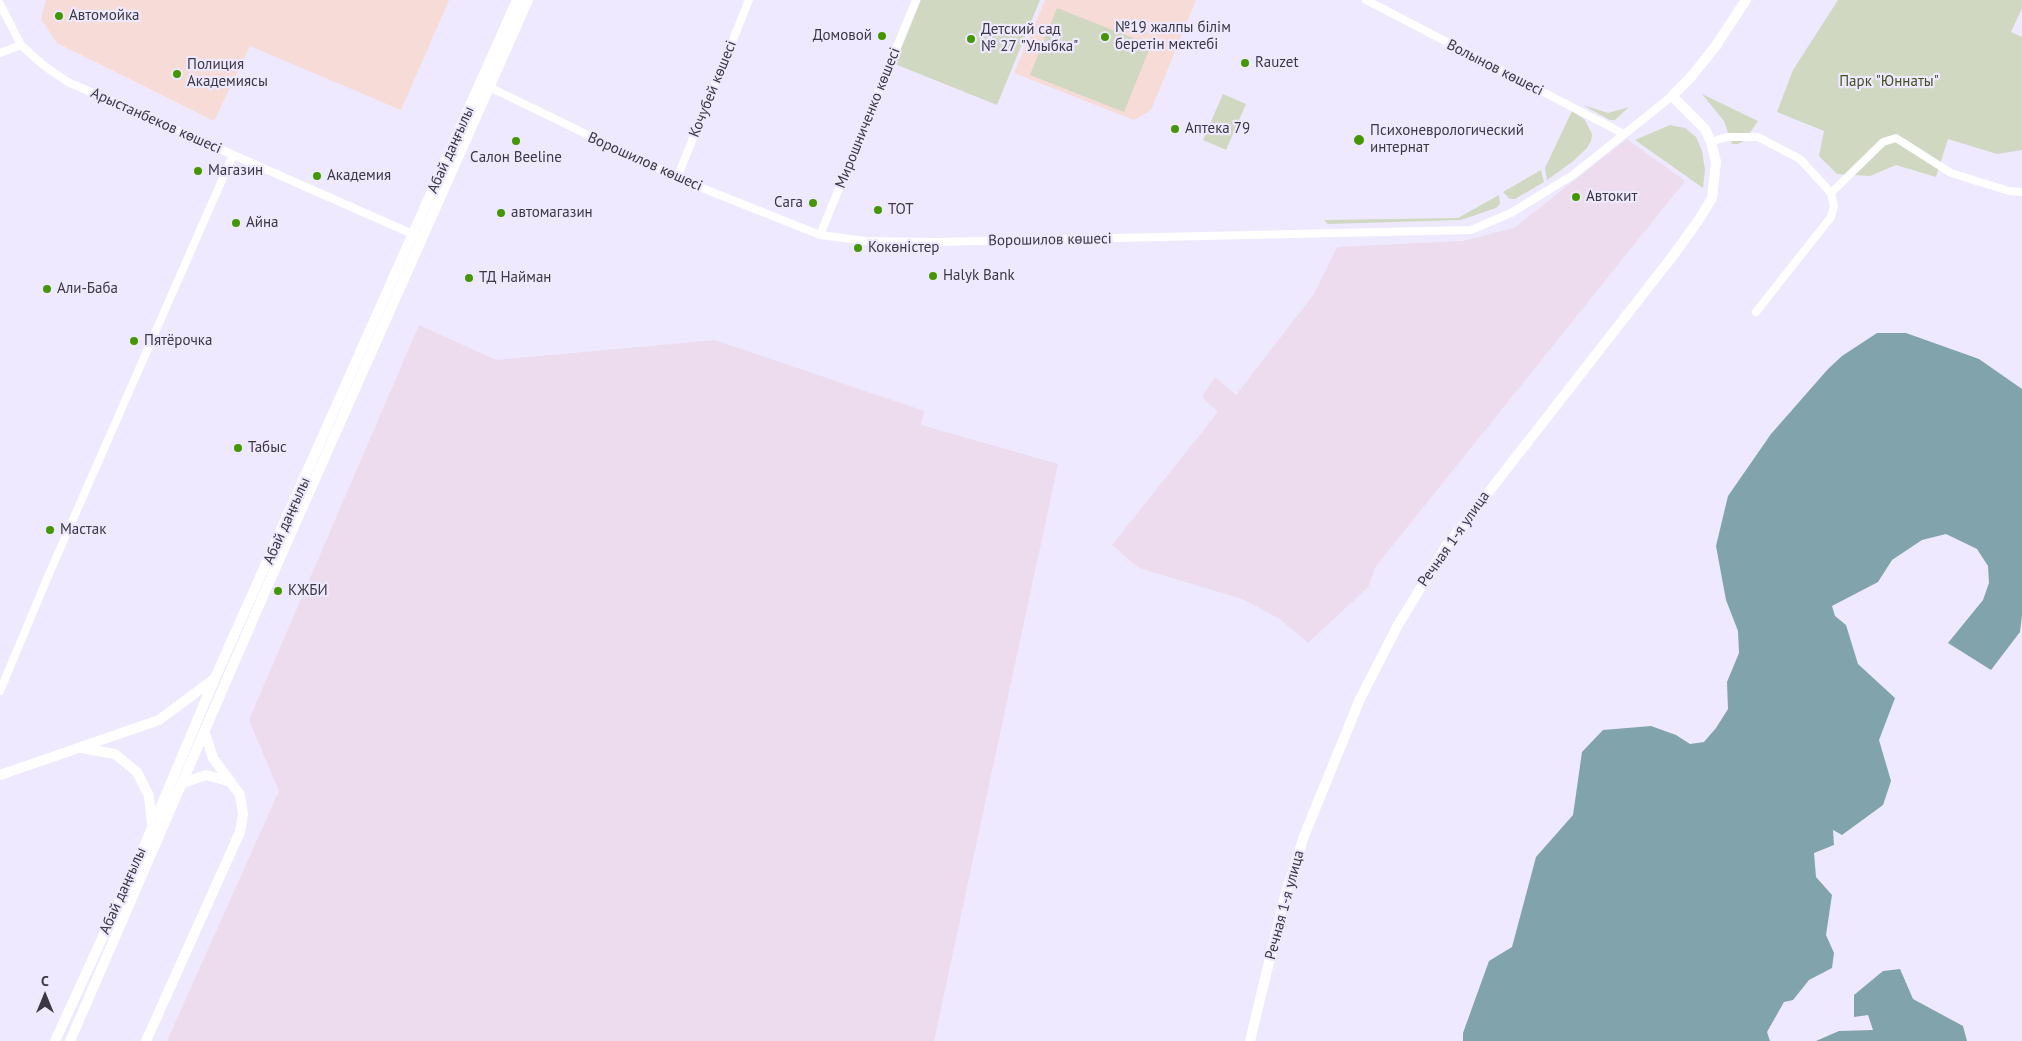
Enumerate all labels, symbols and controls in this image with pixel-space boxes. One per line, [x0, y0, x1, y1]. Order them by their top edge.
place label: Автомойка [69, 7, 140, 25]
marker: Автомойка [53, 10, 65, 22]
place label: №19 жалпы білім беретін мектебі [1115, 19, 1231, 54]
place label: Детский сад № 27 "Улыбка" [981, 21, 1078, 56]
place label: Домовой [813, 27, 872, 45]
marker: Домовой [876, 30, 888, 42]
marker: №19 жалпы білім беретін мектебі [1099, 31, 1111, 43]
marker: Детский сад № 27 "Улыбка" [965, 33, 977, 45]
street label: Волынов көшесі [1444, 36, 1546, 100]
street label: Кочубей көшесі [685, 38, 741, 140]
street label: Мирошниченко көшесі [832, 45, 904, 191]
place label: Rauzet [1255, 54, 1298, 72]
place label: Полиция Академиясы [187, 56, 268, 91]
marker: Rauzet [1239, 57, 1251, 69]
marker: Полиция Академиясы [171, 68, 183, 80]
park label: Парк "Юннаты" [1839, 73, 1939, 91]
street label: Арыстанбеков көшесі [88, 84, 224, 158]
street label: Абай даңғылы [424, 104, 478, 196]
place label: Аптека 79 [1185, 120, 1250, 138]
place label: Психоневрологический интернат [1370, 122, 1524, 157]
marker: Аптека 79 [1169, 123, 1181, 135]
street label: Ворошилов көшесі [585, 129, 705, 195]
marker: Психоневрологический интернат [1352, 133, 1366, 147]
marker: Cалон Beeline [510, 135, 522, 147]
place label: Cалон Beeline [470, 149, 562, 167]
place label: Магазин [208, 162, 263, 180]
marker: Магазин [192, 165, 204, 177]
place label: Академия [327, 167, 391, 185]
marker: Академия [311, 170, 323, 182]
place label: Автокит [1586, 188, 1637, 206]
marker: Автокит [1570, 191, 1582, 203]
place label: Сага [774, 194, 803, 212]
marker: Сага [807, 197, 819, 209]
place label: ТОТ [888, 201, 913, 219]
place label: автомагазин [511, 204, 593, 222]
marker: ТОТ [872, 204, 884, 216]
marker: автомагазин [495, 207, 507, 219]
place label: Айна [246, 214, 279, 232]
marker: Айна [230, 217, 242, 229]
street label: Ворошилов көшесі [988, 230, 1112, 250]
place label: Кокөністер [868, 239, 939, 257]
marker: Кокөністер [852, 242, 864, 254]
place label: Halyk Bank [943, 267, 1015, 285]
place label: ТД Найман [479, 269, 551, 287]
marker: Halyk Bank [927, 270, 939, 282]
marker: ТД Найман [463, 272, 475, 284]
place label: Али-Баба [57, 280, 118, 298]
marker: Али-Баба [41, 283, 53, 295]
place label: Пятёрочка [144, 332, 212, 350]
marker: Пятёрочка [128, 335, 140, 347]
place label: Табыс [248, 439, 287, 457]
marker: Табыс [232, 442, 244, 454]
street label: Абай даңғылы [260, 475, 314, 567]
street label: Речная 1-я улица [1414, 488, 1494, 590]
place label: Мастак [60, 521, 106, 539]
marker: Мастак [44, 524, 56, 536]
place label: КЖБИ [288, 582, 328, 600]
marker: КЖБИ [272, 585, 284, 597]
street label: Абай даңғылы [96, 845, 150, 937]
street label: Речная 1-я улица [1262, 848, 1308, 962]
north arrow [20, 971, 70, 1021]
text: С [41, 972, 49, 990]

